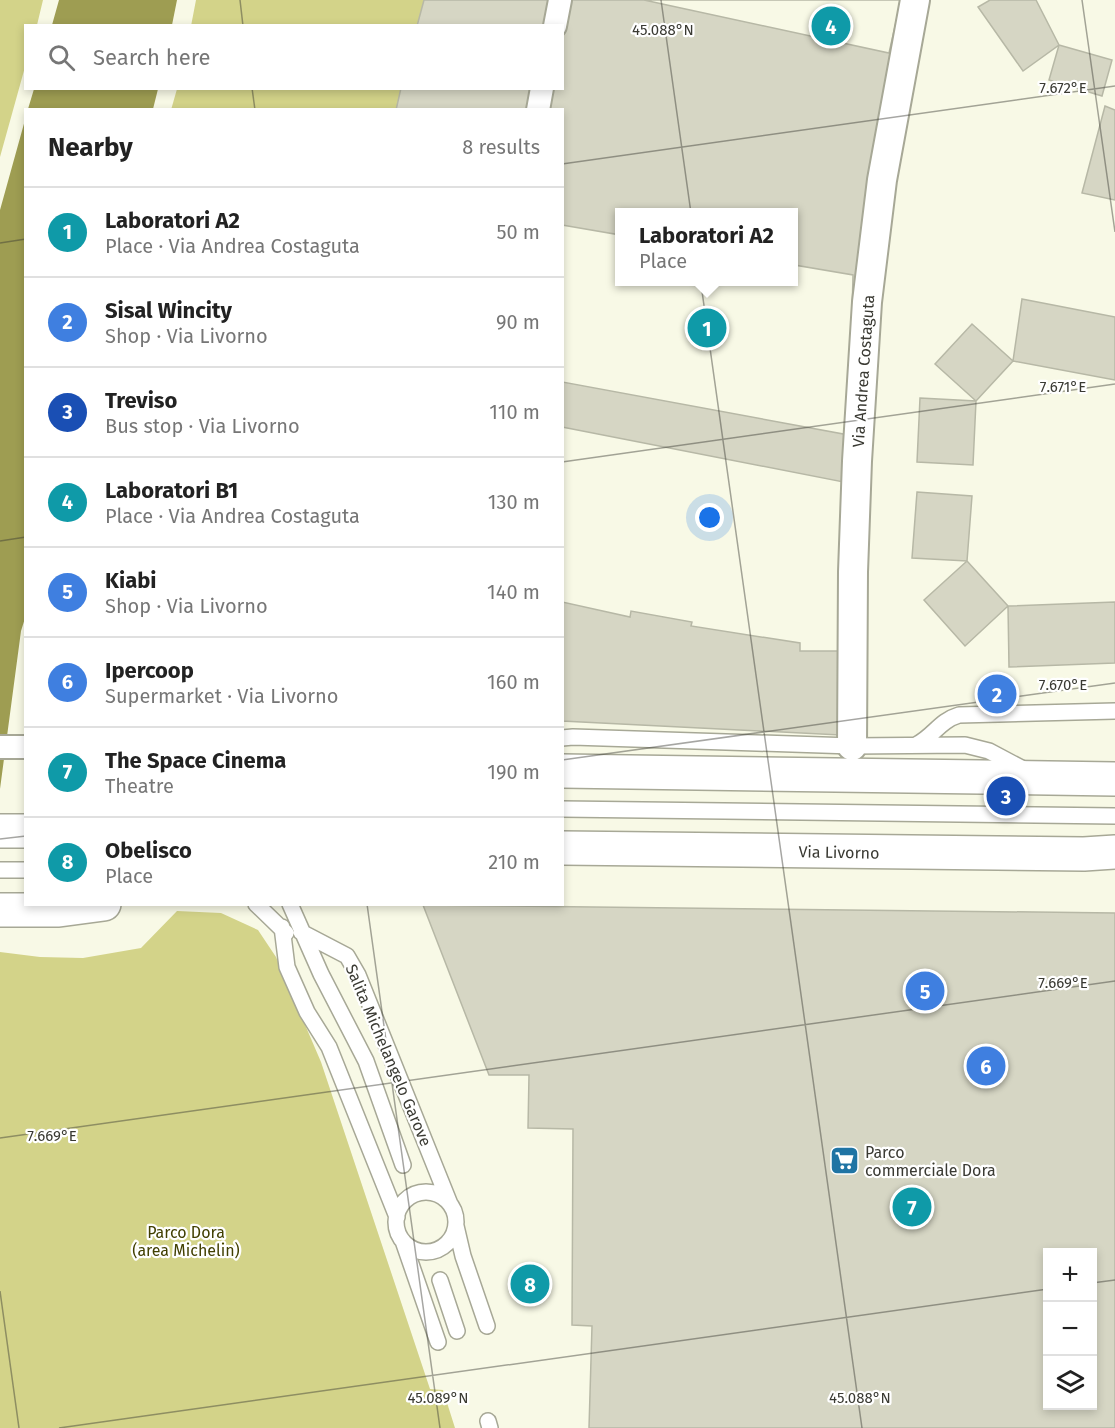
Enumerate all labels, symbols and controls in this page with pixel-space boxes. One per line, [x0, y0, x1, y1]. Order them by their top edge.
pin: 4 [812, 3, 850, 48]
text: 45.088°N [632, 21, 694, 39]
search box [24, 24, 564, 90]
icon: search [45, 41, 78, 74]
text: Search here [93, 44, 211, 71]
text: 7.672°E [1039, 79, 1087, 97]
text: Nearby [48, 132, 133, 163]
text: 8 results [462, 135, 540, 159]
text: Laboratori A2 [105, 207, 240, 234]
popup [615, 208, 798, 286]
text: 1 [63, 220, 72, 244]
text: 50 m [496, 220, 540, 244]
text: Laboratori A2 [639, 222, 774, 249]
text: Place · Via Andrea Costaguta [105, 234, 360, 258]
text: Place [639, 249, 687, 273]
street label: Via Andrea Costaguta [849, 294, 878, 448]
text: Sisal Wincity [105, 297, 232, 324]
pin: 1 [688, 306, 726, 350]
text: 2 [62, 310, 73, 334]
text: 90 m [496, 310, 540, 334]
text: Shop · Via Livorno [105, 324, 268, 348]
text: 7.671°E [1040, 378, 1086, 396]
text: Treviso [105, 387, 177, 414]
text: 3 [62, 400, 73, 424]
text: 110 m [489, 400, 540, 424]
text: Bus stop · Via Livorno [105, 414, 300, 438]
text: Laboratori B1 [105, 477, 238, 504]
text: 4 [62, 490, 73, 514]
text: 130 m [488, 490, 540, 514]
your location [695, 503, 724, 532]
text: Place · Via Andrea Costaguta [105, 504, 360, 528]
text: Kiabi [105, 567, 157, 594]
text: 5 [62, 580, 73, 604]
text: 140 m [487, 580, 540, 604]
text: Shop · Via Livorno [105, 594, 268, 618]
text: Ipercoop [105, 657, 194, 684]
text: 6 [62, 670, 73, 694]
text: 160 m [487, 670, 540, 694]
pin: 2 [978, 672, 1016, 716]
text: 7.670°E [1039, 676, 1087, 694]
text: Supermarket · Via Livorno [105, 684, 338, 708]
text: The Space Cinema [105, 747, 286, 774]
text: 7 [63, 760, 72, 784]
text: 190 m [487, 760, 540, 784]
text: Theatre [105, 774, 174, 798]
pin: 3 [986, 774, 1026, 818]
text: Obelisco [105, 837, 192, 864]
street label: Via Livorno [798, 842, 880, 863]
text: 8 [62, 850, 73, 874]
text: 210 m [488, 850, 540, 874]
text: Place [105, 864, 153, 888]
street label: Salita Michelangelo Garove [342, 961, 436, 1149]
pin: 5 [906, 968, 944, 1014]
text: 7.669°E [1038, 974, 1088, 992]
pin: 6 [966, 1044, 1006, 1088]
text: 7.669°E [27, 1127, 77, 1145]
place label: Parco commerciale Dora [865, 1143, 996, 1180]
supermarket icon: Parco commerciale Dora [828, 1145, 860, 1177]
pin: 7 [892, 1184, 932, 1230]
park label: Parco Dora (area Michelin) [132, 1223, 240, 1260]
map controls [1043, 1248, 1097, 1410]
button: + [1043, 1248, 1097, 1302]
pin: 8 [510, 1262, 550, 1306]
button: − [1043, 1302, 1097, 1356]
button: layers [1043, 1356, 1097, 1410]
text: 45.089°N [407, 1389, 469, 1407]
text: 45.088°N [829, 1389, 891, 1407]

